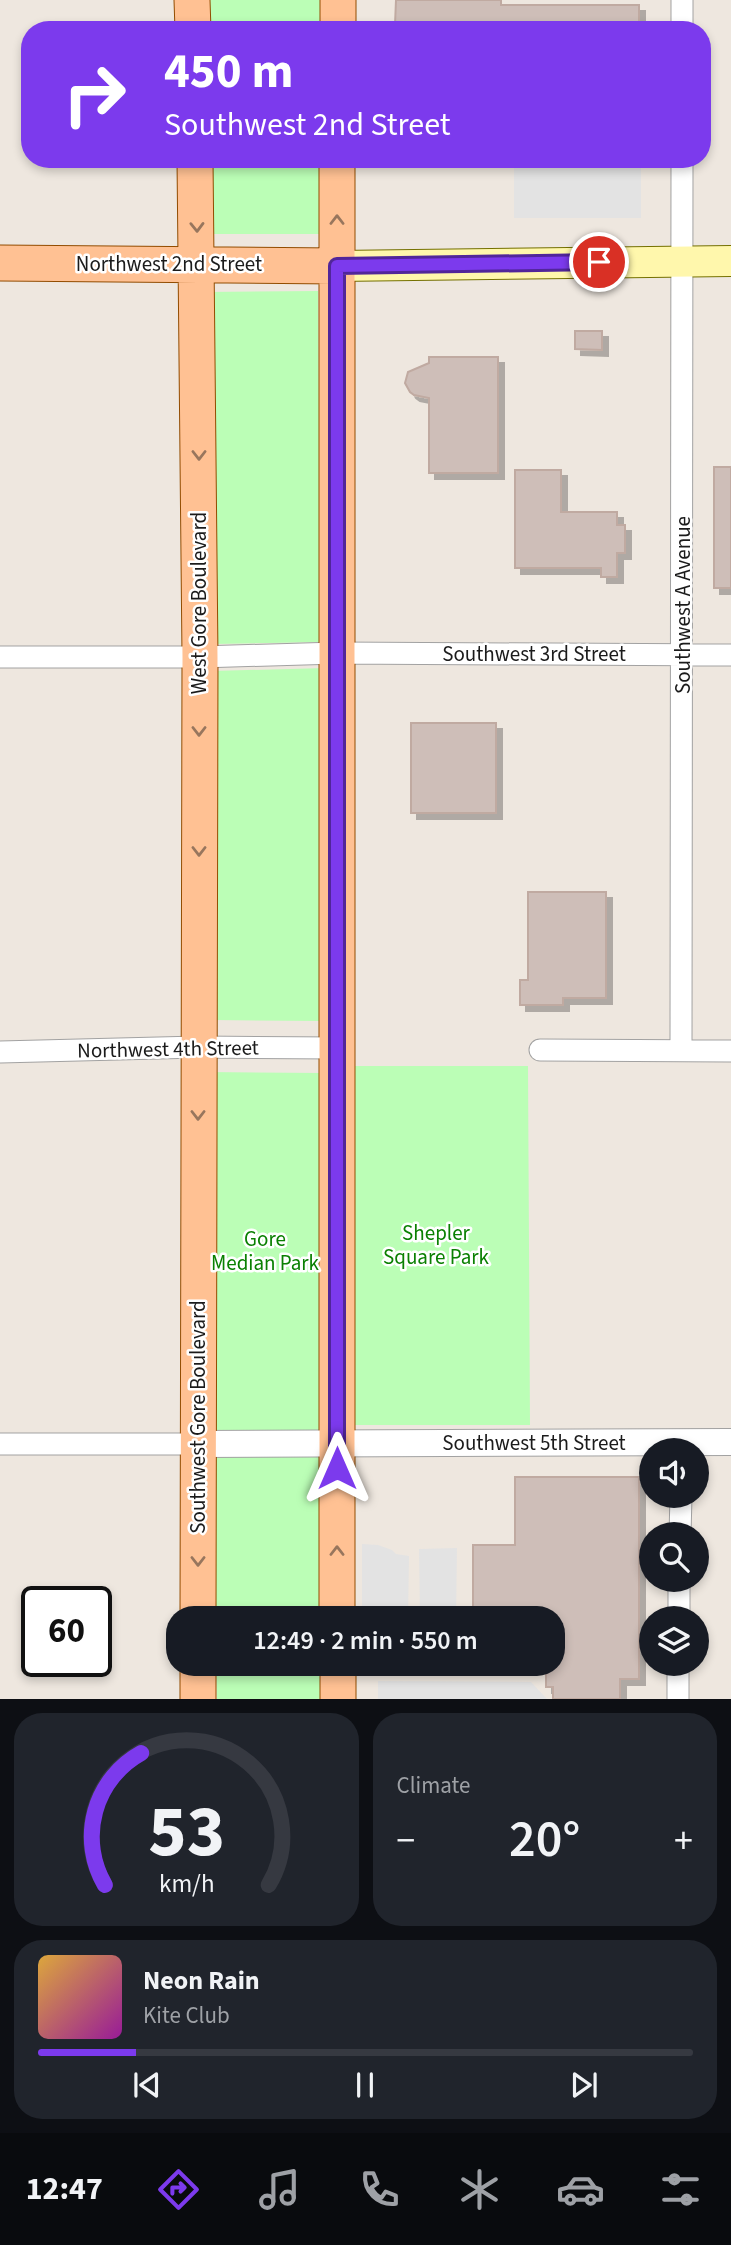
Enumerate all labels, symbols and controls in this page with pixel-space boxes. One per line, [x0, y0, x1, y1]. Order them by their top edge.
text: 450 m [164, 37, 293, 107]
icon: right [49, 49, 140, 140]
text: Southwest 2nd Street [164, 102, 451, 148]
one-way arrow [329, 214, 345, 225]
one-way arrow [189, 222, 204, 233]
pin [569, 232, 629, 292]
icon: arrive [580, 243, 618, 281]
street label: Northwest 2nd Street [76, 249, 262, 279]
one-way arrow [191, 450, 207, 461]
street label: West Gore Boulevard [184, 512, 214, 694]
street label: Southwest A Avenue [668, 516, 698, 694]
street label: Southwest 3rd Street [442, 639, 626, 669]
one-way arrow [191, 727, 207, 737]
one-way arrow [191, 846, 207, 857]
street label: Northwest 4th Street [77, 1032, 259, 1066]
one-way arrow [190, 1110, 206, 1121]
park label: Shepler Square Park [383, 1218, 490, 1272]
park label: Gore Median Park [211, 1224, 320, 1278]
street label: Southwest Gore Boulevard [183, 1300, 213, 1534]
street label: Southwest 5th Street [442, 1428, 626, 1458]
position arrow [300, 1431, 374, 1505]
map controls [639, 1438, 709, 1676]
button: sound [639, 1438, 709, 1508]
button: search [639, 1522, 709, 1592]
one-way arrow [329, 1545, 345, 1555]
one-way arrow [190, 1557, 206, 1567]
speed limit sign: 60 [21, 1586, 112, 1677]
button: layers [639, 1606, 709, 1676]
text: 12:49 · 2 min · 550 m [253, 1622, 478, 1659]
text: Climate [397, 1769, 470, 1802]
text: 53 [148, 1781, 225, 1885]
text: 20° [509, 1803, 580, 1877]
text: − [397, 1814, 415, 1868]
text: + [674, 1814, 693, 1868]
text: km/h [159, 1866, 214, 1902]
text: Neon Rain [143, 1962, 260, 1999]
text: Kite Club [143, 1999, 230, 2032]
icon: previous [128, 2066, 166, 2104]
icon: pause [346, 2066, 384, 2104]
icon: next [565, 2066, 603, 2104]
icon: directions [154, 2165, 203, 2214]
icon: music [255, 2165, 304, 2214]
icon: phone [355, 2165, 404, 2214]
icon: climate [455, 2165, 504, 2214]
icon: car [556, 2165, 605, 2214]
icon: filters [656, 2165, 705, 2214]
text: 12:47 [26, 2166, 103, 2212]

